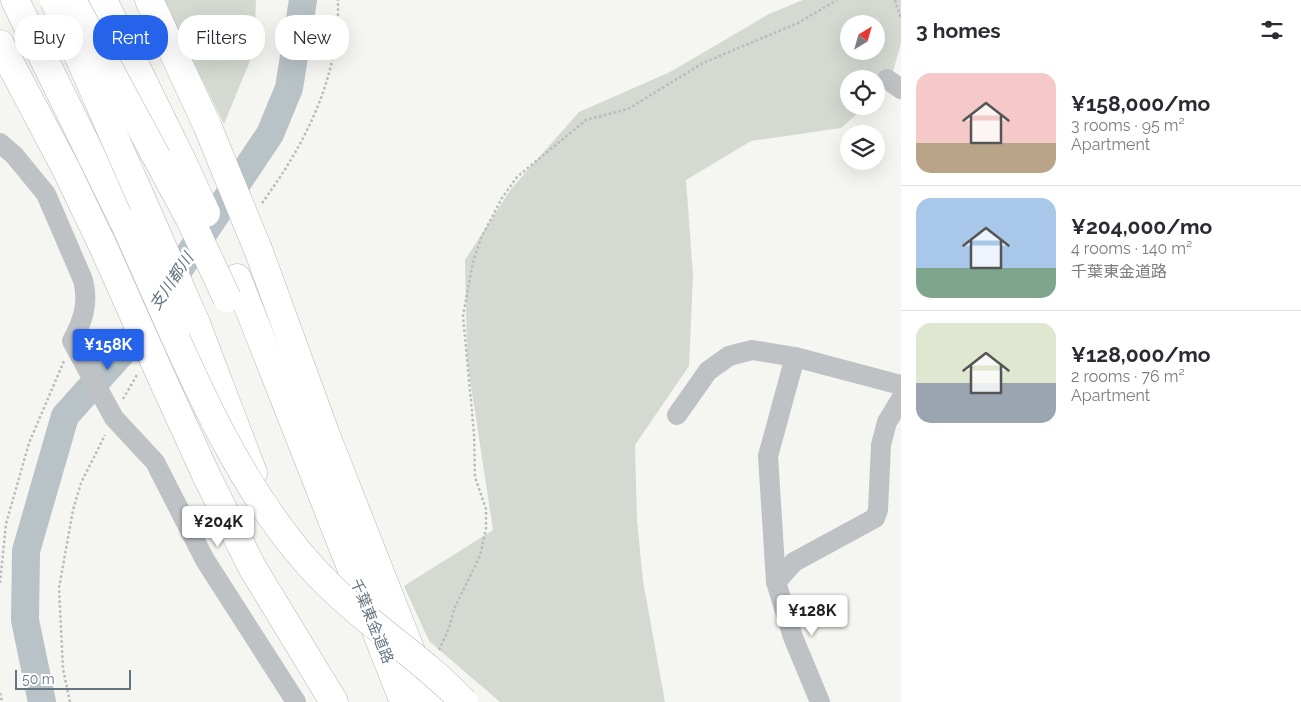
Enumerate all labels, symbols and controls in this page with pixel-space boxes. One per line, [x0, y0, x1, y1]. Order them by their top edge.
chip: Buy [15, 15, 83, 60]
chip: Rent [93, 15, 168, 60]
chip: Filters [178, 15, 265, 60]
chip: New [275, 15, 349, 60]
north arrow [840, 15, 885, 60]
map controls [840, 15, 885, 170]
icon: filters [1258, 16, 1286, 44]
text: 3 homes [916, 18, 1001, 43]
button: locate [840, 70, 885, 115]
text: ¥158,000/mo [1071, 91, 1210, 116]
icon: home [956, 93, 1016, 153]
text: 3 rooms · 95 m² [1071, 116, 1185, 135]
button: layers [840, 125, 885, 170]
text: Apartment [1071, 135, 1150, 154]
text: ¥204,000/mo [1071, 214, 1212, 239]
icon: home [956, 218, 1016, 278]
text: 4 rooms · 140 m² [1071, 239, 1192, 258]
water label: 支川都川 [146, 248, 198, 313]
text: 千葉東金道路 [1071, 262, 1167, 281]
pin: ¥158K [73, 328, 143, 371]
text: ¥158K [84, 335, 132, 354]
text: ¥128,000/mo [1071, 342, 1210, 367]
icon: home [956, 343, 1016, 403]
text: 2 rooms · 76 m² [1071, 367, 1185, 386]
text: Apartment [1071, 386, 1150, 405]
pin: ¥204K [183, 506, 253, 548]
text: ¥204K [193, 512, 243, 531]
street label: 千葉東金道路 [347, 576, 397, 666]
pin: ¥128K [777, 594, 847, 637]
text: ¥128K [788, 601, 836, 620]
scale bar [15, 667, 131, 690]
text: 50 m [22, 671, 55, 687]

